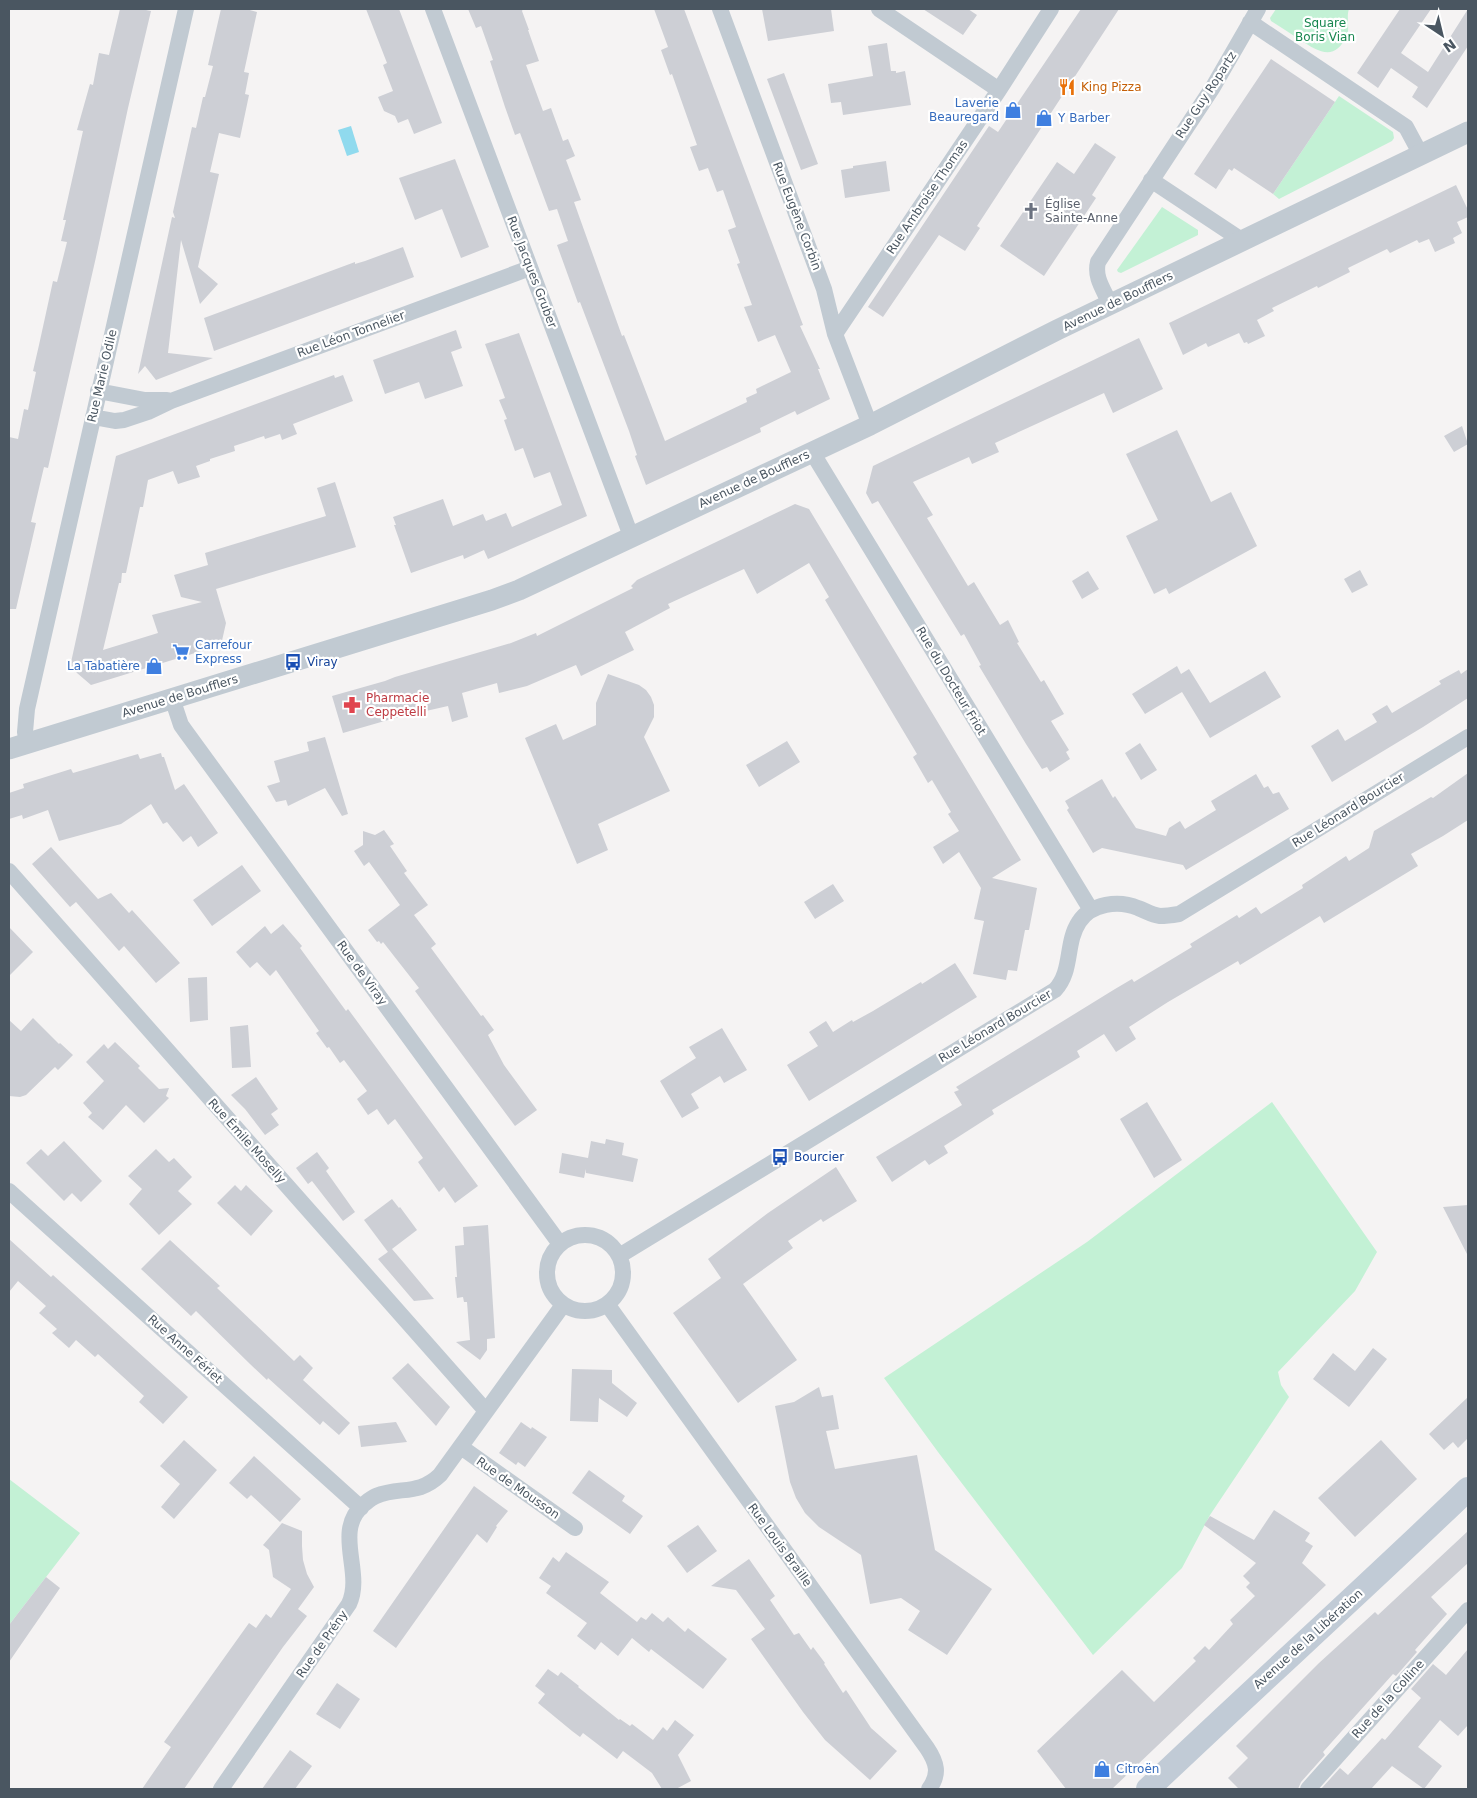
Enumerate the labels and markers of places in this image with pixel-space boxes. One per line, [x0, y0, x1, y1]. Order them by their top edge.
restaurant icon: King Pizza [1057, 77, 1077, 97]
place label: King Pizza [1081, 80, 1142, 94]
place label: Laverie Beauregard [929, 96, 999, 124]
shop icon: Laverie Beauregard [1003, 100, 1023, 120]
shop icon: Y Barber [1034, 108, 1054, 128]
place label: Y Barber [1057, 111, 1110, 125]
place label: Église Sainte-Anne [1045, 196, 1118, 225]
church icon: Église Sainte-Anne [1021, 201, 1041, 221]
place label: Carrefour Express [195, 638, 252, 666]
supermarket icon: Carrefour Express [171, 642, 191, 662]
bus stop icon: Viray [283, 652, 303, 672]
place label: Viray [307, 655, 338, 669]
shop icon: La Tabatière [144, 656, 164, 676]
place label: La Tabatière [67, 659, 140, 673]
place label: Pharmacie Ceppetelli [366, 691, 429, 719]
pharmacy icon: Pharmacie Ceppetelli [342, 695, 362, 715]
bus stop icon: Bourcier [770, 1147, 790, 1167]
place label: Bourcier [794, 1150, 844, 1164]
shop icon: Citroën [1092, 1759, 1112, 1779]
place label: Citroën [1116, 1762, 1159, 1776]

